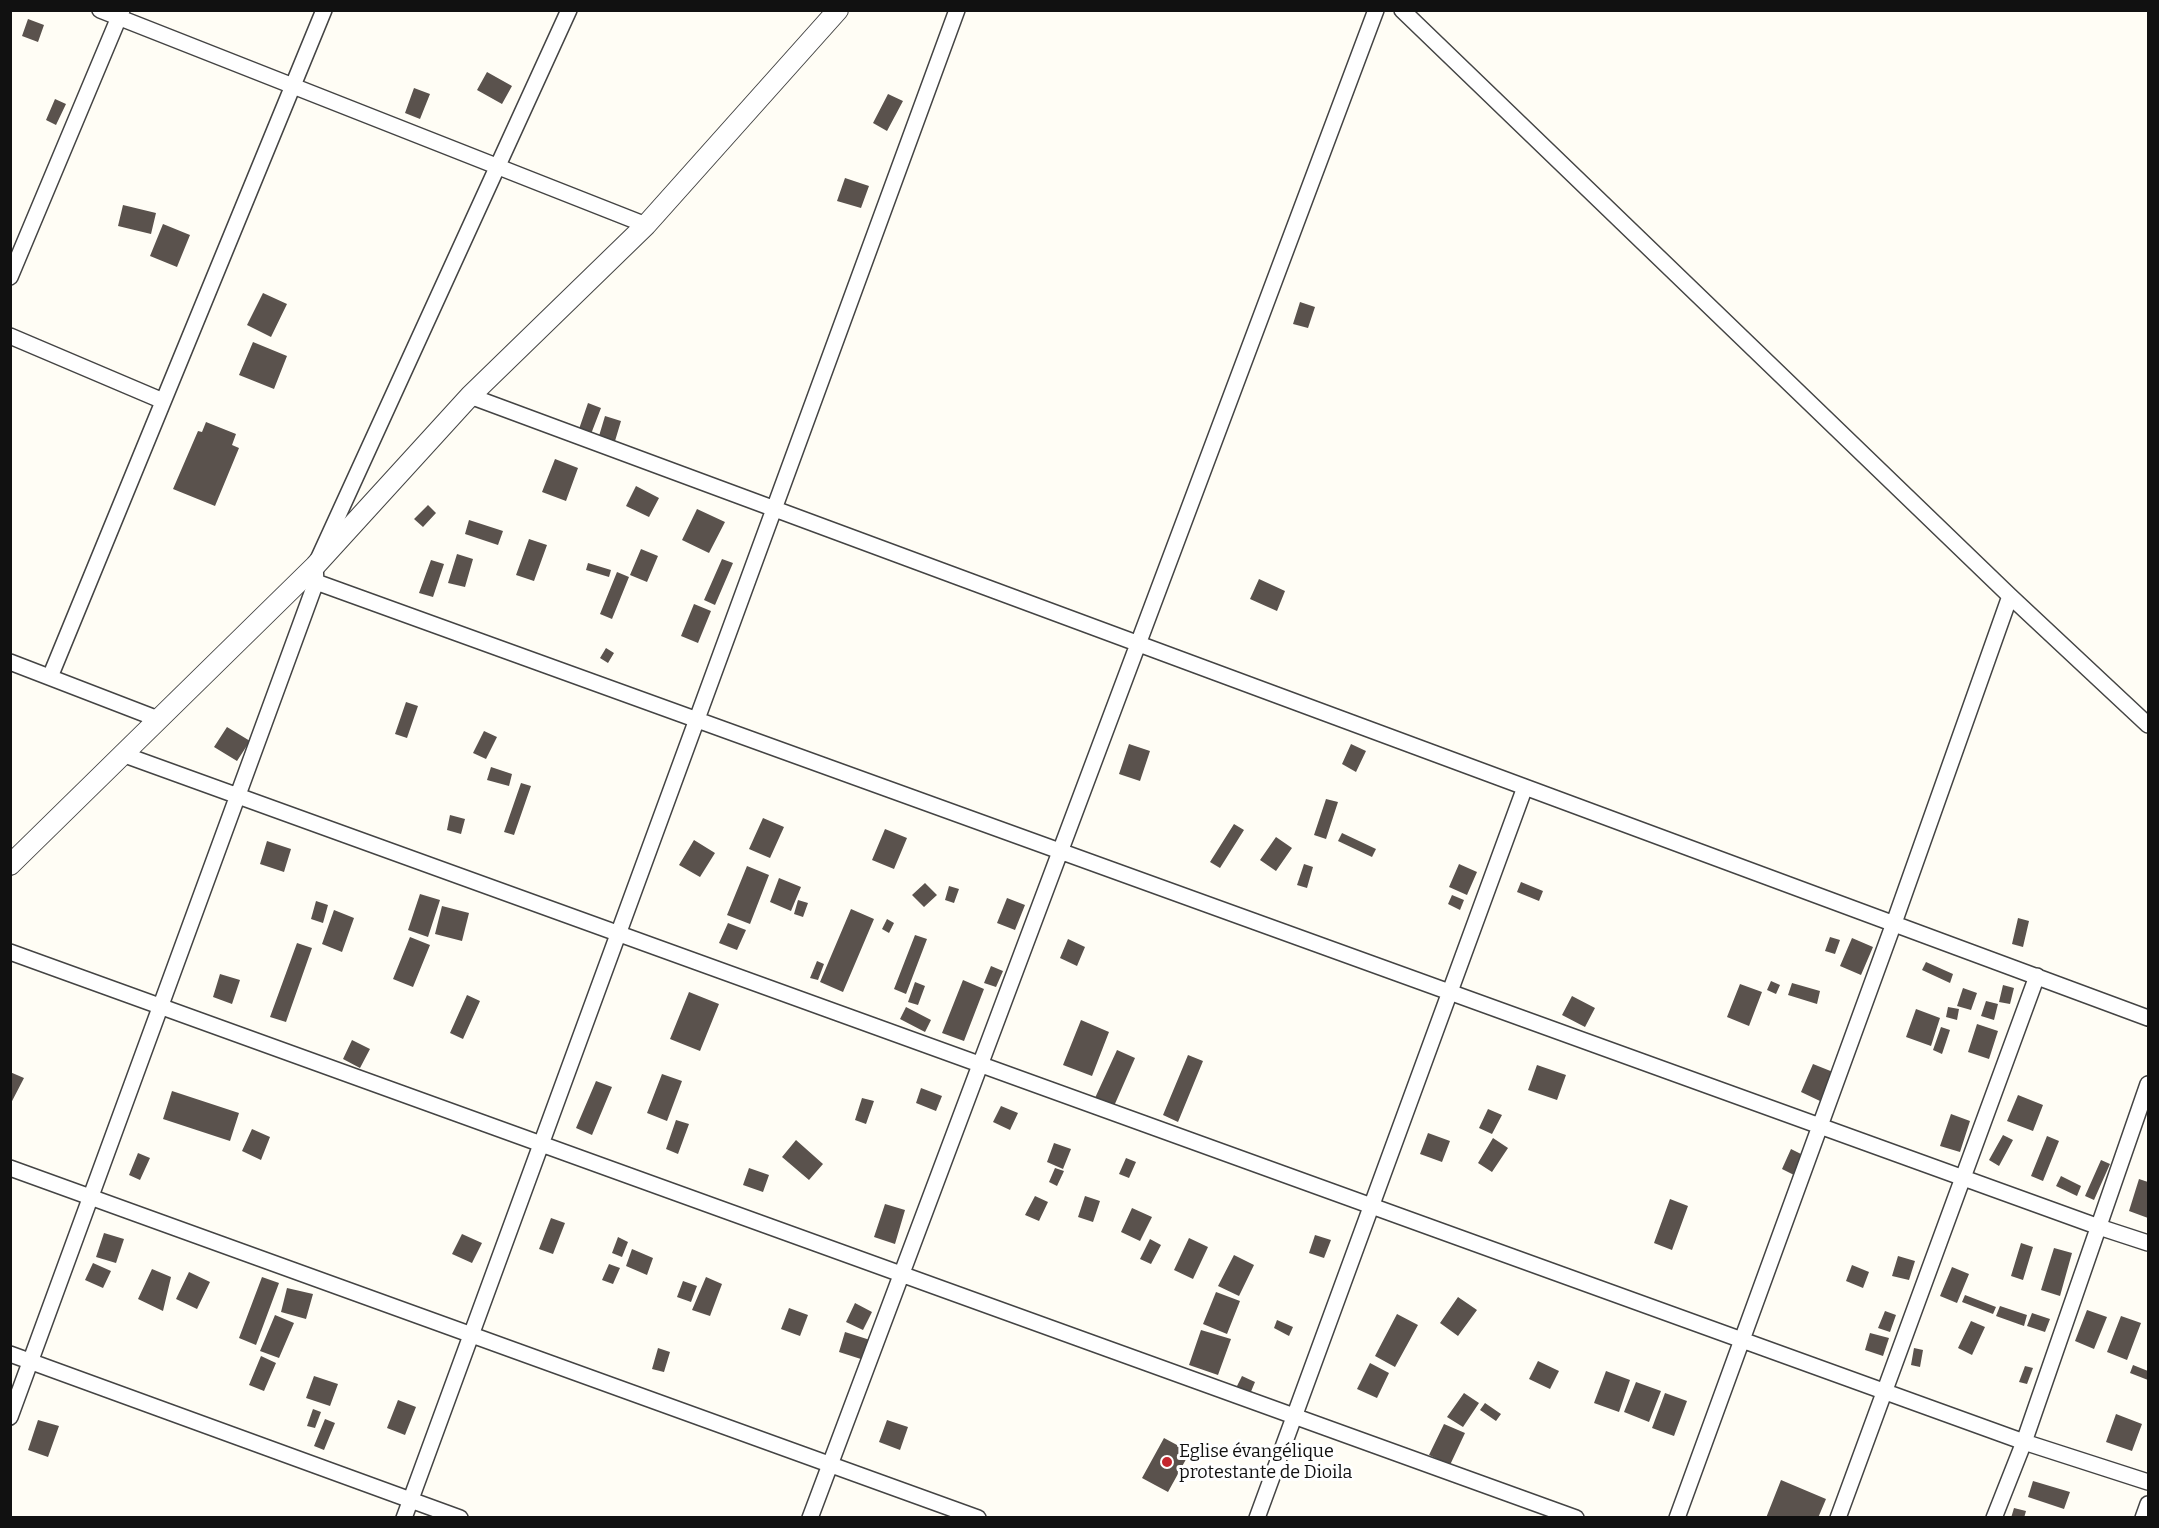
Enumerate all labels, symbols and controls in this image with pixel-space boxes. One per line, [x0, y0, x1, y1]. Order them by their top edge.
place label: Eglise évangélique protestante de Dioila [1179, 1441, 1352, 1484]
marker: Eglise évangélique protestante de Dioila [1160, 1455, 1174, 1469]

